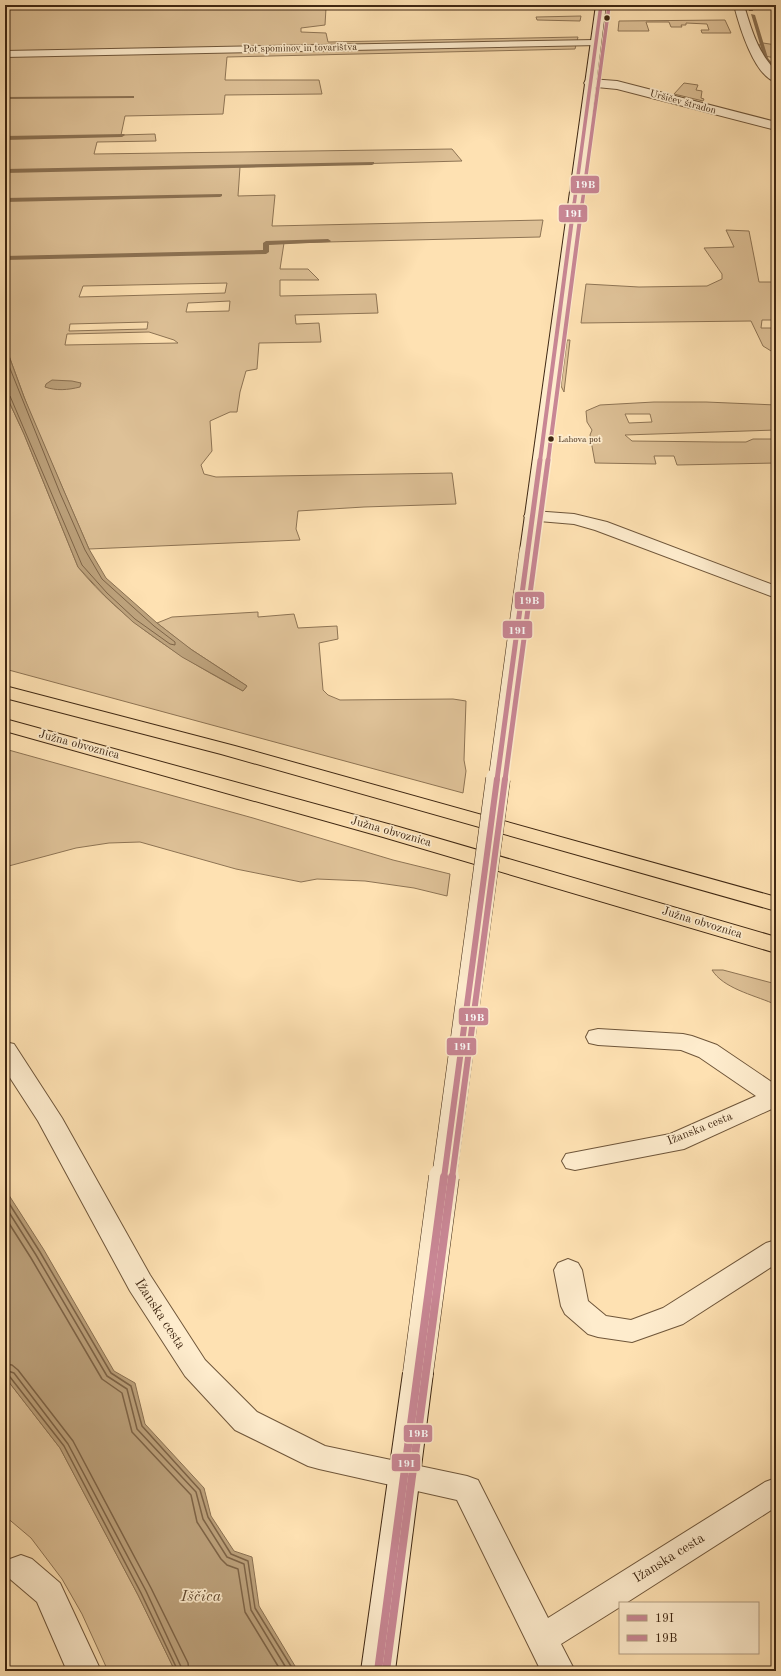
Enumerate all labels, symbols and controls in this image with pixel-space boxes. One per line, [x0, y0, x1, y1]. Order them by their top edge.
unlabelled marker [602, 13, 612, 23]
street label: Pot spominov in tovarištva [243, 42, 357, 54]
street label: Uršičev štradon [649, 88, 718, 116]
line badge: 19B [570, 175, 600, 194]
text: 19B [575, 180, 595, 191]
line badge: 19I [558, 204, 588, 223]
text: 19I [564, 209, 582, 220]
marker: Lahova pot [546, 434, 556, 444]
place label: Lahova pot [558, 435, 601, 444]
line badge: 19B [514, 591, 545, 610]
text: 19B [519, 596, 539, 607]
line badge: 19I [502, 620, 533, 639]
text: 19I [508, 626, 526, 637]
street label: Južna obvoznica [37, 728, 121, 762]
street label: Južna obvoznica [349, 815, 433, 849]
street label: Južna obvoznica [660, 905, 744, 941]
line badge: 19B [458, 1007, 489, 1026]
text: 19B [464, 1013, 484, 1024]
line badge: 19I [446, 1037, 477, 1056]
text: 19I [453, 1042, 471, 1053]
street label: Ižanska cesta [666, 1110, 734, 1148]
street label: Ižanska cesta [132, 1276, 188, 1352]
line badge: 19B [403, 1424, 433, 1443]
text: 19B [408, 1429, 428, 1440]
line badge: 19I [391, 1453, 421, 1472]
text: 19I [397, 1459, 415, 1470]
street label: Ižanska cesta [631, 1531, 707, 1585]
water label: Iščica [180, 1589, 222, 1605]
legend [619, 1602, 759, 1654]
text: 19I [655, 1613, 674, 1625]
text: 19B [655, 1633, 677, 1645]

